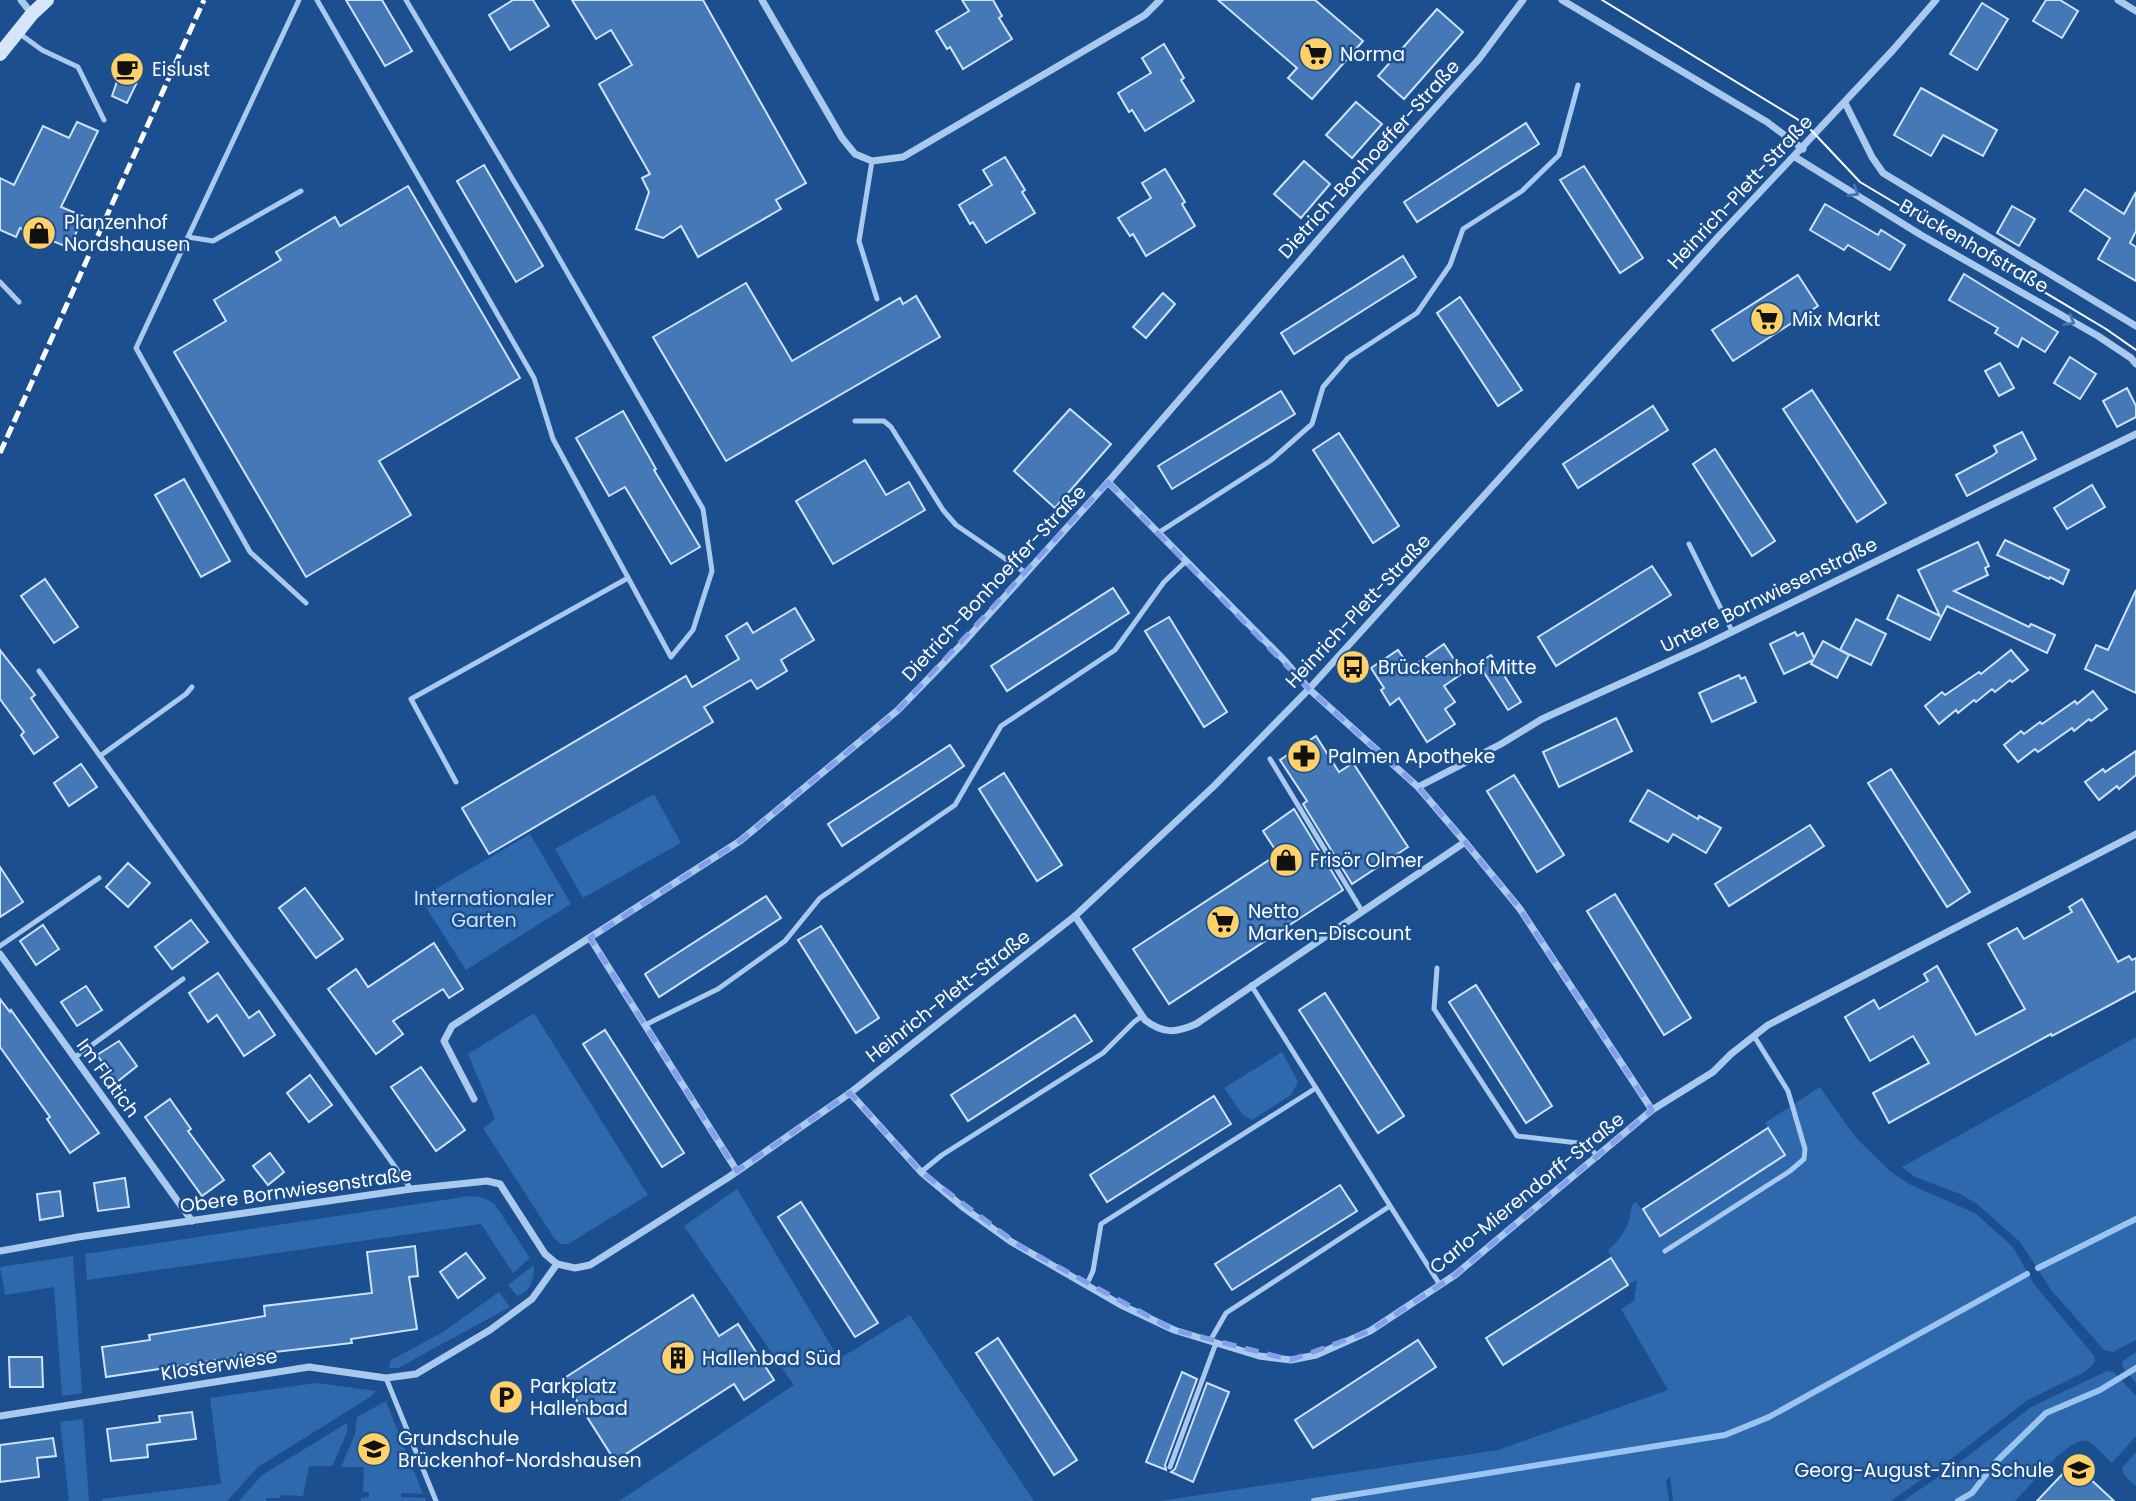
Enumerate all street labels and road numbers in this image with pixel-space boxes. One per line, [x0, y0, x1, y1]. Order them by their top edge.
street label: Dietrich-Bonhoeffer-Straße [1272, 54, 1466, 264]
street label: Heinrich-Plett-Straße [1661, 109, 1819, 275]
street label: Brückenhofstraße [1894, 192, 2054, 300]
street label: Dietrich-Bonhoeffer-Straße [896, 479, 1092, 687]
street label: Heinrich-Plett-Straße [1279, 528, 1437, 694]
street label: Untere Bornwiesenstraße [1656, 531, 1882, 659]
street label: Heinrich-Plett-Straße [860, 923, 1036, 1069]
street label: Im Flatich [70, 1033, 146, 1123]
street label: Carlo-Mierendorff-Straße [1424, 1106, 1630, 1280]
street label: Obere Bornwiesenstraße [178, 1160, 414, 1220]
street label: Klosterwiese [159, 1342, 279, 1388]

